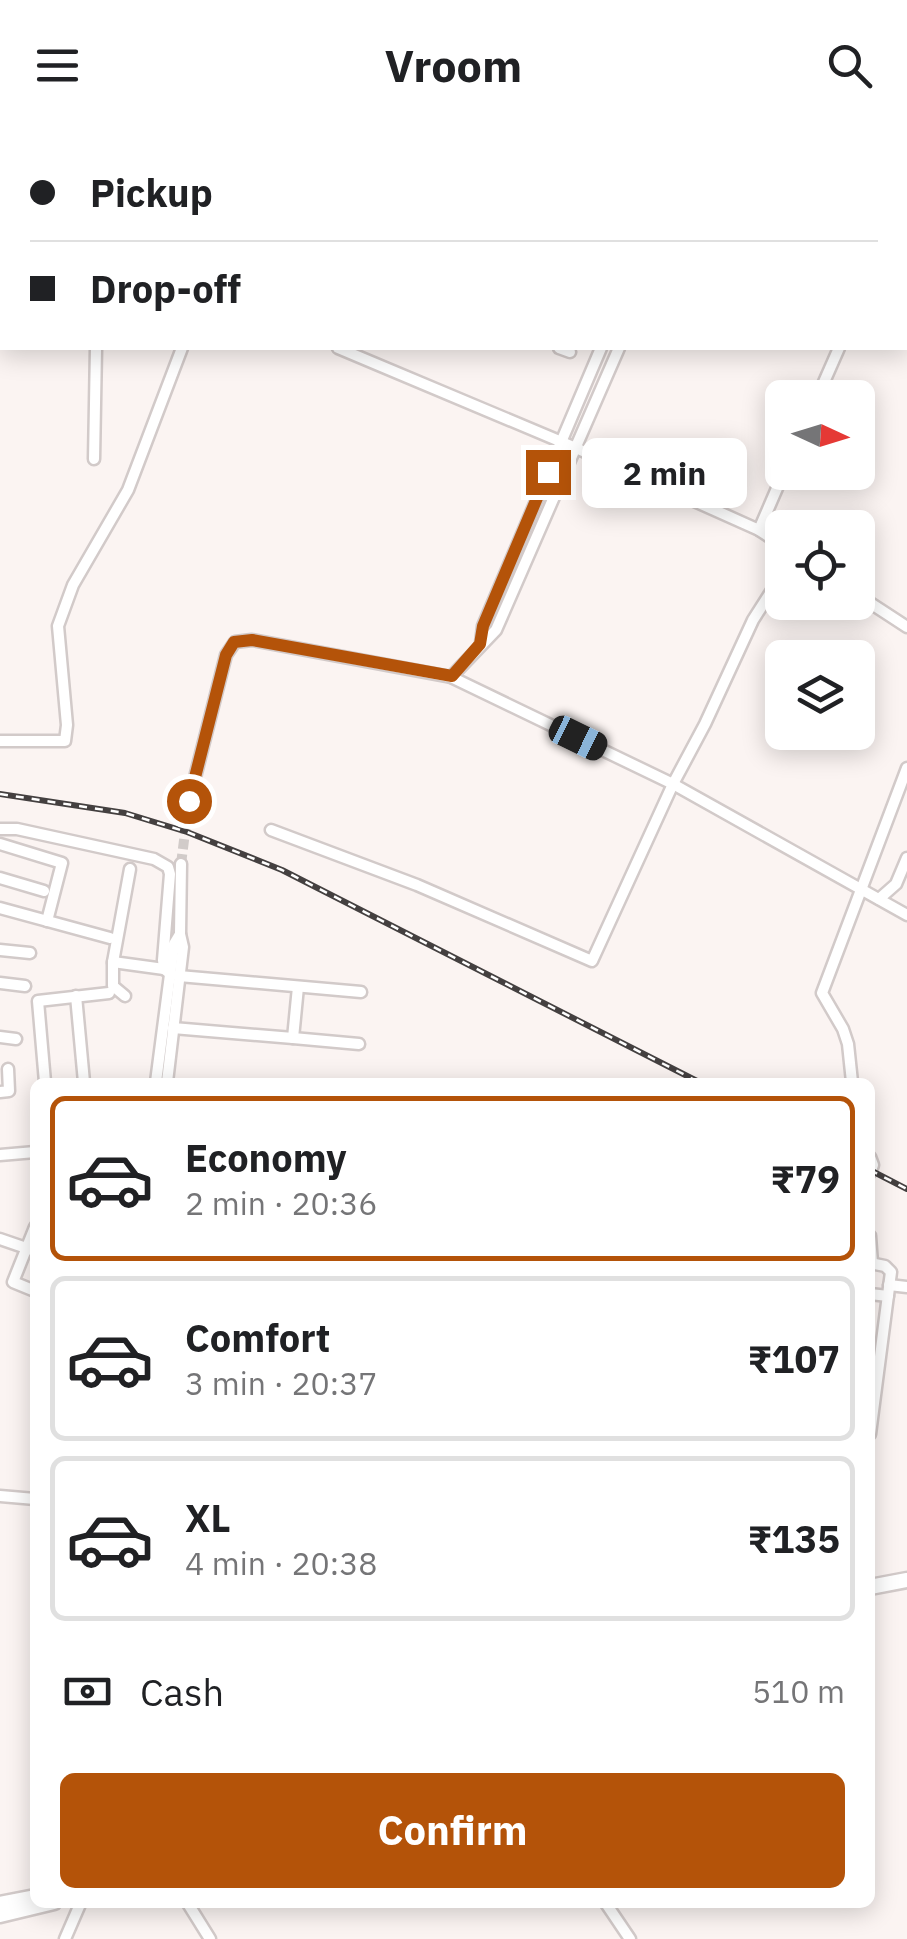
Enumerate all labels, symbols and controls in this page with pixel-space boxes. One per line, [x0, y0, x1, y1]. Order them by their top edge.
text: Vroom [385, 36, 522, 94]
icon: menu [30, 38, 85, 93]
icon: search [822, 38, 877, 93]
text: Pickup [90, 168, 213, 217]
text: Drop-off [90, 264, 241, 313]
north arrow [765, 380, 875, 490]
map controls [765, 380, 875, 750]
callout: 2 min [583, 437, 748, 507]
route end [526, 450, 571, 495]
text: 2 min [623, 452, 706, 494]
button: locate [765, 510, 875, 620]
button: layers [765, 640, 875, 750]
car [544, 711, 612, 765]
route start [167, 779, 212, 824]
text: Economy [185, 1133, 347, 1182]
icon: car [65, 1134, 155, 1224]
text: ₹79 [770, 1154, 840, 1203]
text: 2 min · 20:36 [185, 1182, 378, 1224]
text: Comfort [185, 1313, 330, 1362]
icon: car [65, 1314, 155, 1404]
text: ₹107 [748, 1334, 840, 1383]
text: 3 min · 20:37 [185, 1362, 378, 1404]
text: XL [185, 1493, 231, 1542]
icon: car [65, 1494, 155, 1584]
text: ₹135 [748, 1514, 840, 1563]
text: 4 min · 20:38 [185, 1542, 378, 1584]
icon: cash [60, 1664, 115, 1719]
text: Cash [140, 1667, 224, 1716]
text: 510 m [752, 1670, 845, 1712]
button: Confirm [60, 1773, 845, 1888]

